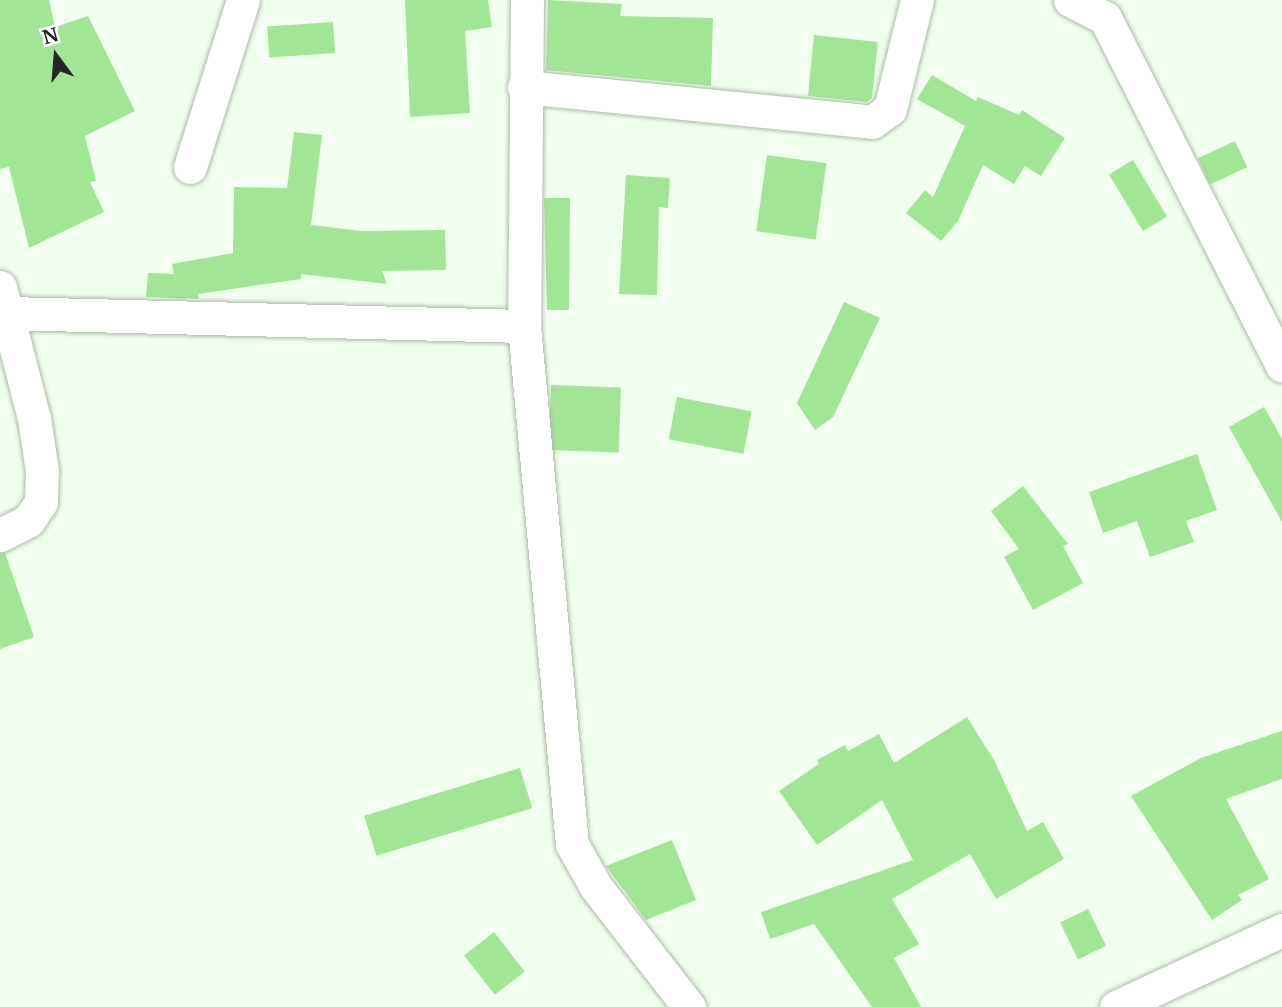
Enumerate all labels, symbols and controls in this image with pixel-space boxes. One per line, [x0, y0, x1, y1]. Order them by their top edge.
north arrow [21, 21, 91, 91]
text: N [40, 22, 61, 49]

